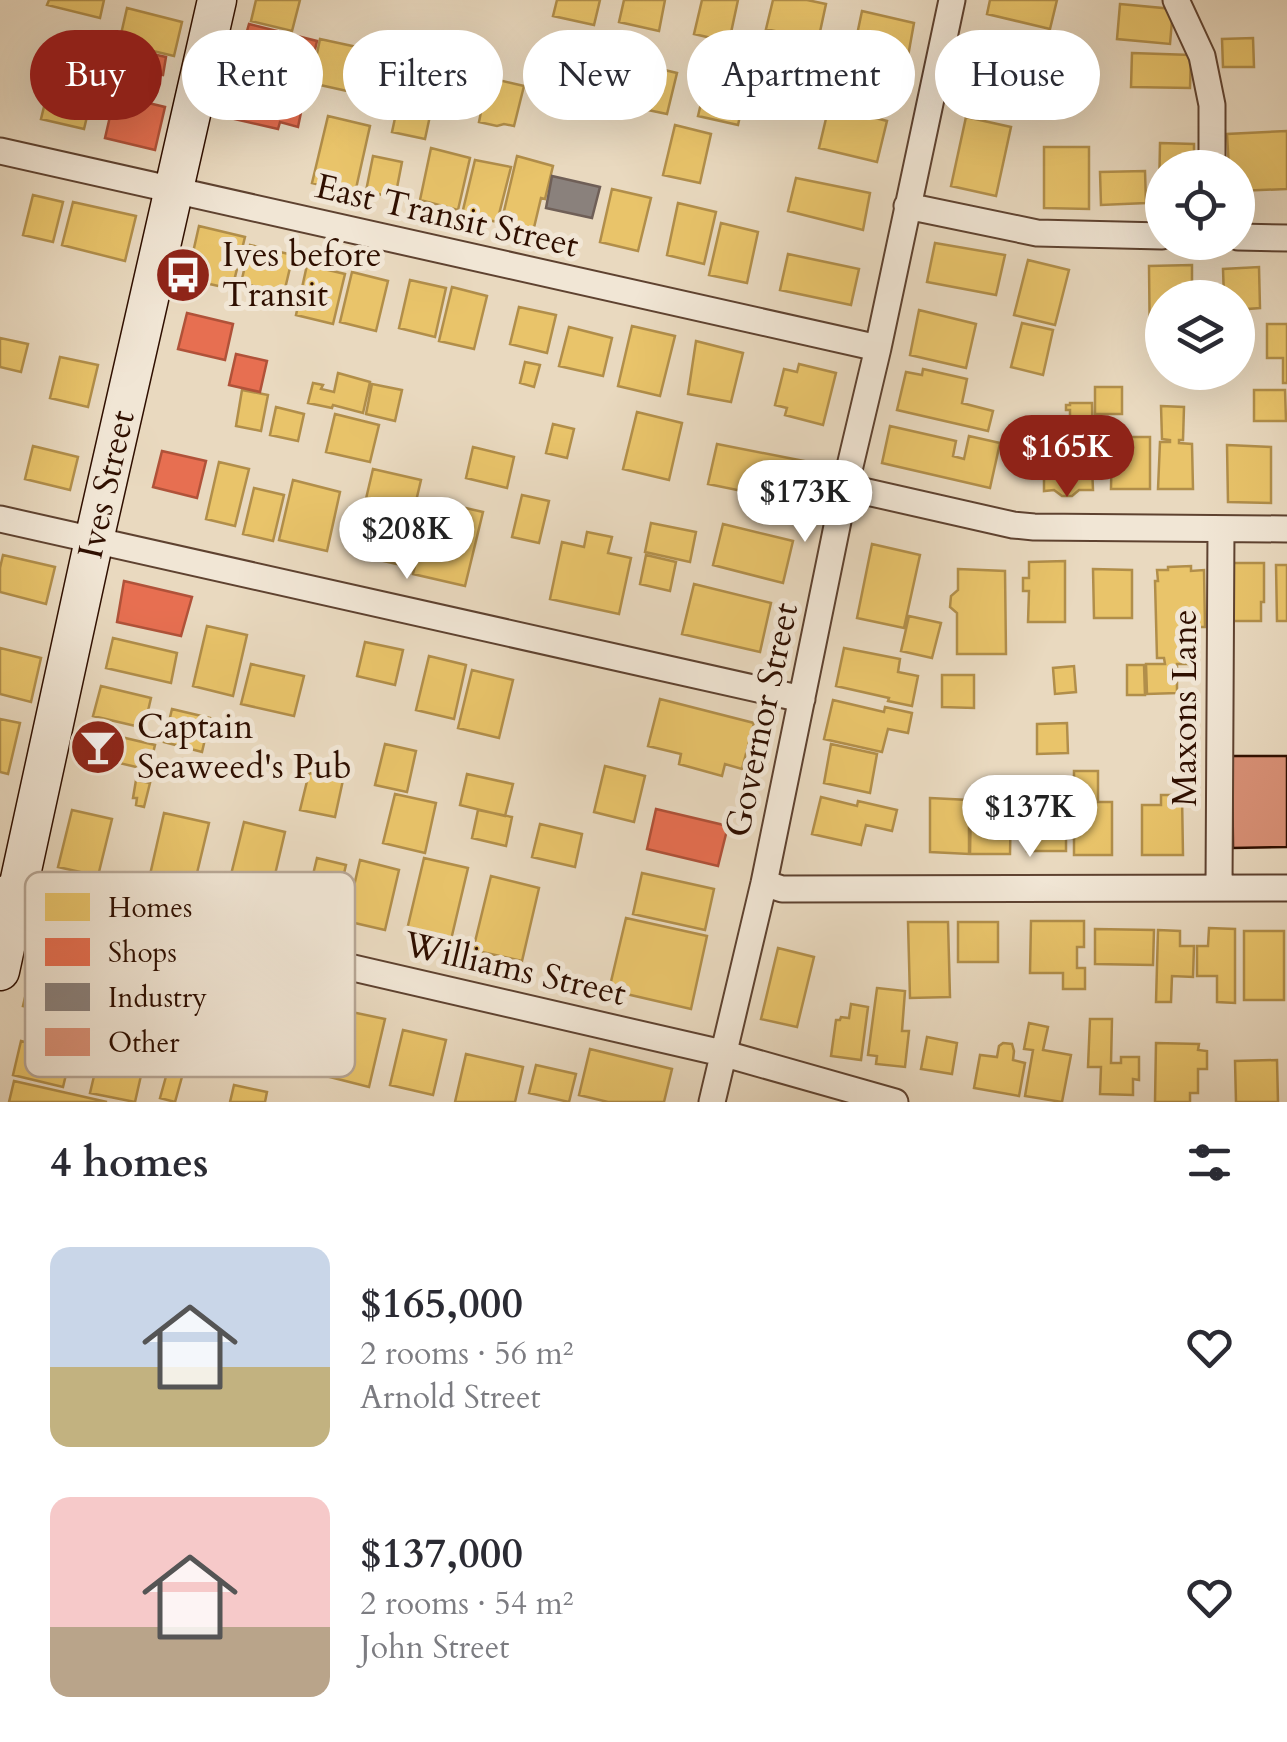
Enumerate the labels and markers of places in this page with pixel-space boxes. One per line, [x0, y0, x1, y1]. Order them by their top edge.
place label: Ives before Transit [222, 231, 382, 319]
bus stop icon: Ives before Transit [153, 245, 213, 305]
pin: $165K [997, 415, 1137, 500]
pin: $173K [735, 460, 875, 545]
pin: $208K [337, 497, 477, 582]
place label: Captain Seaweed's Pub [137, 703, 352, 791]
bar icon: Captain Seaweed's Pub [68, 717, 128, 777]
pin: $137K [960, 775, 1100, 860]

